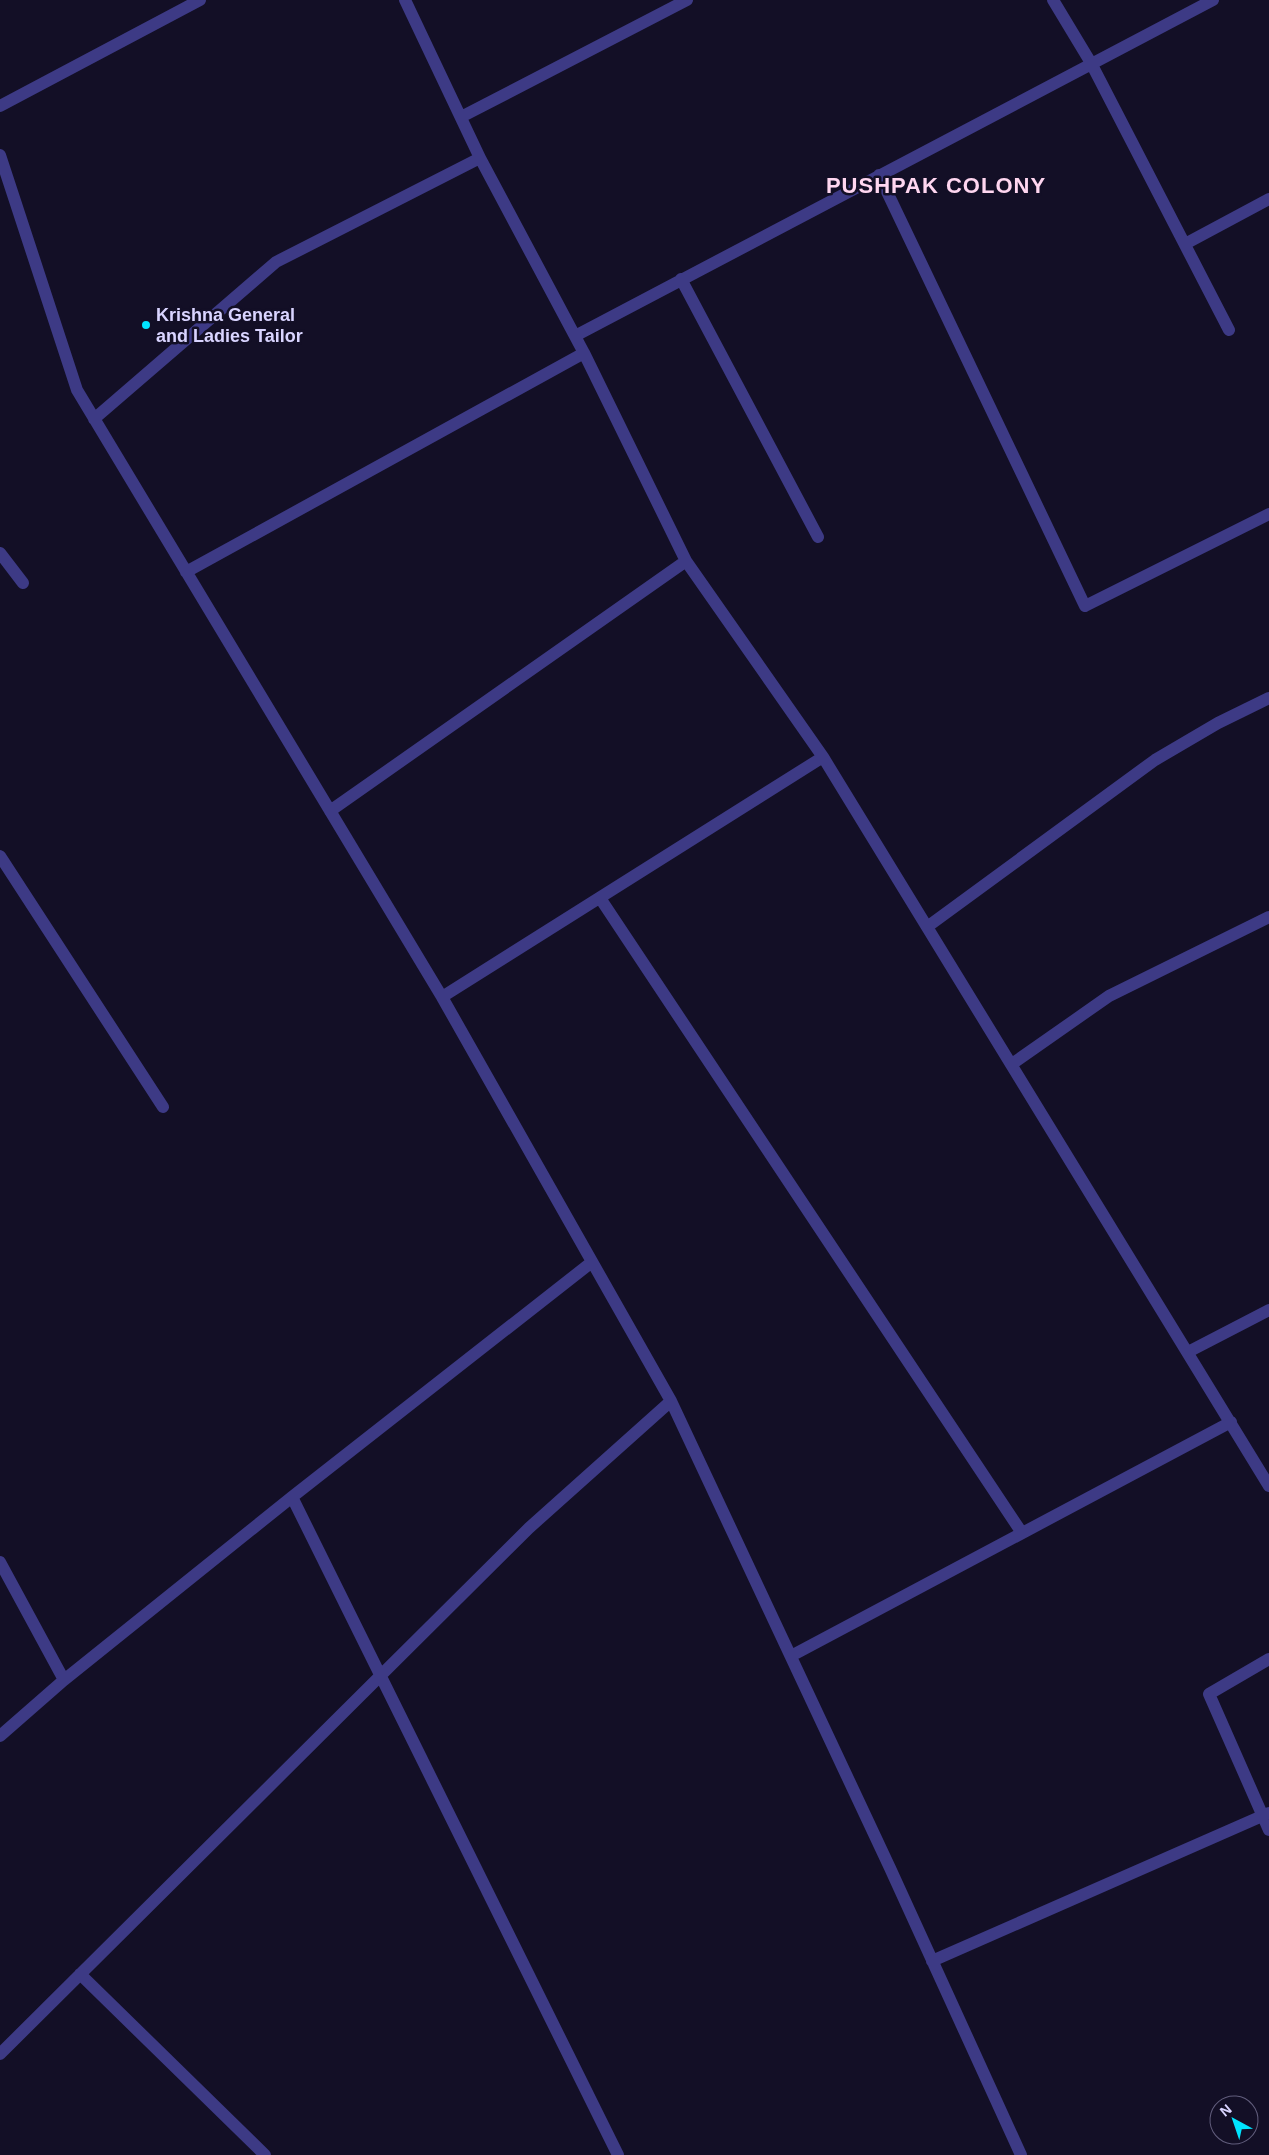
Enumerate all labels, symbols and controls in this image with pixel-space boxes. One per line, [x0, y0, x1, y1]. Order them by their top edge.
district label: PUSHPAK COLONY [826, 173, 1046, 198]
place label: Krishna General and Ladies Tailor [156, 305, 303, 346]
marker: Krishna General and Ladies Tailor [140, 319, 152, 331]
north arrow [1209, 2095, 1259, 2145]
text: N [1217, 2101, 1235, 2119]

